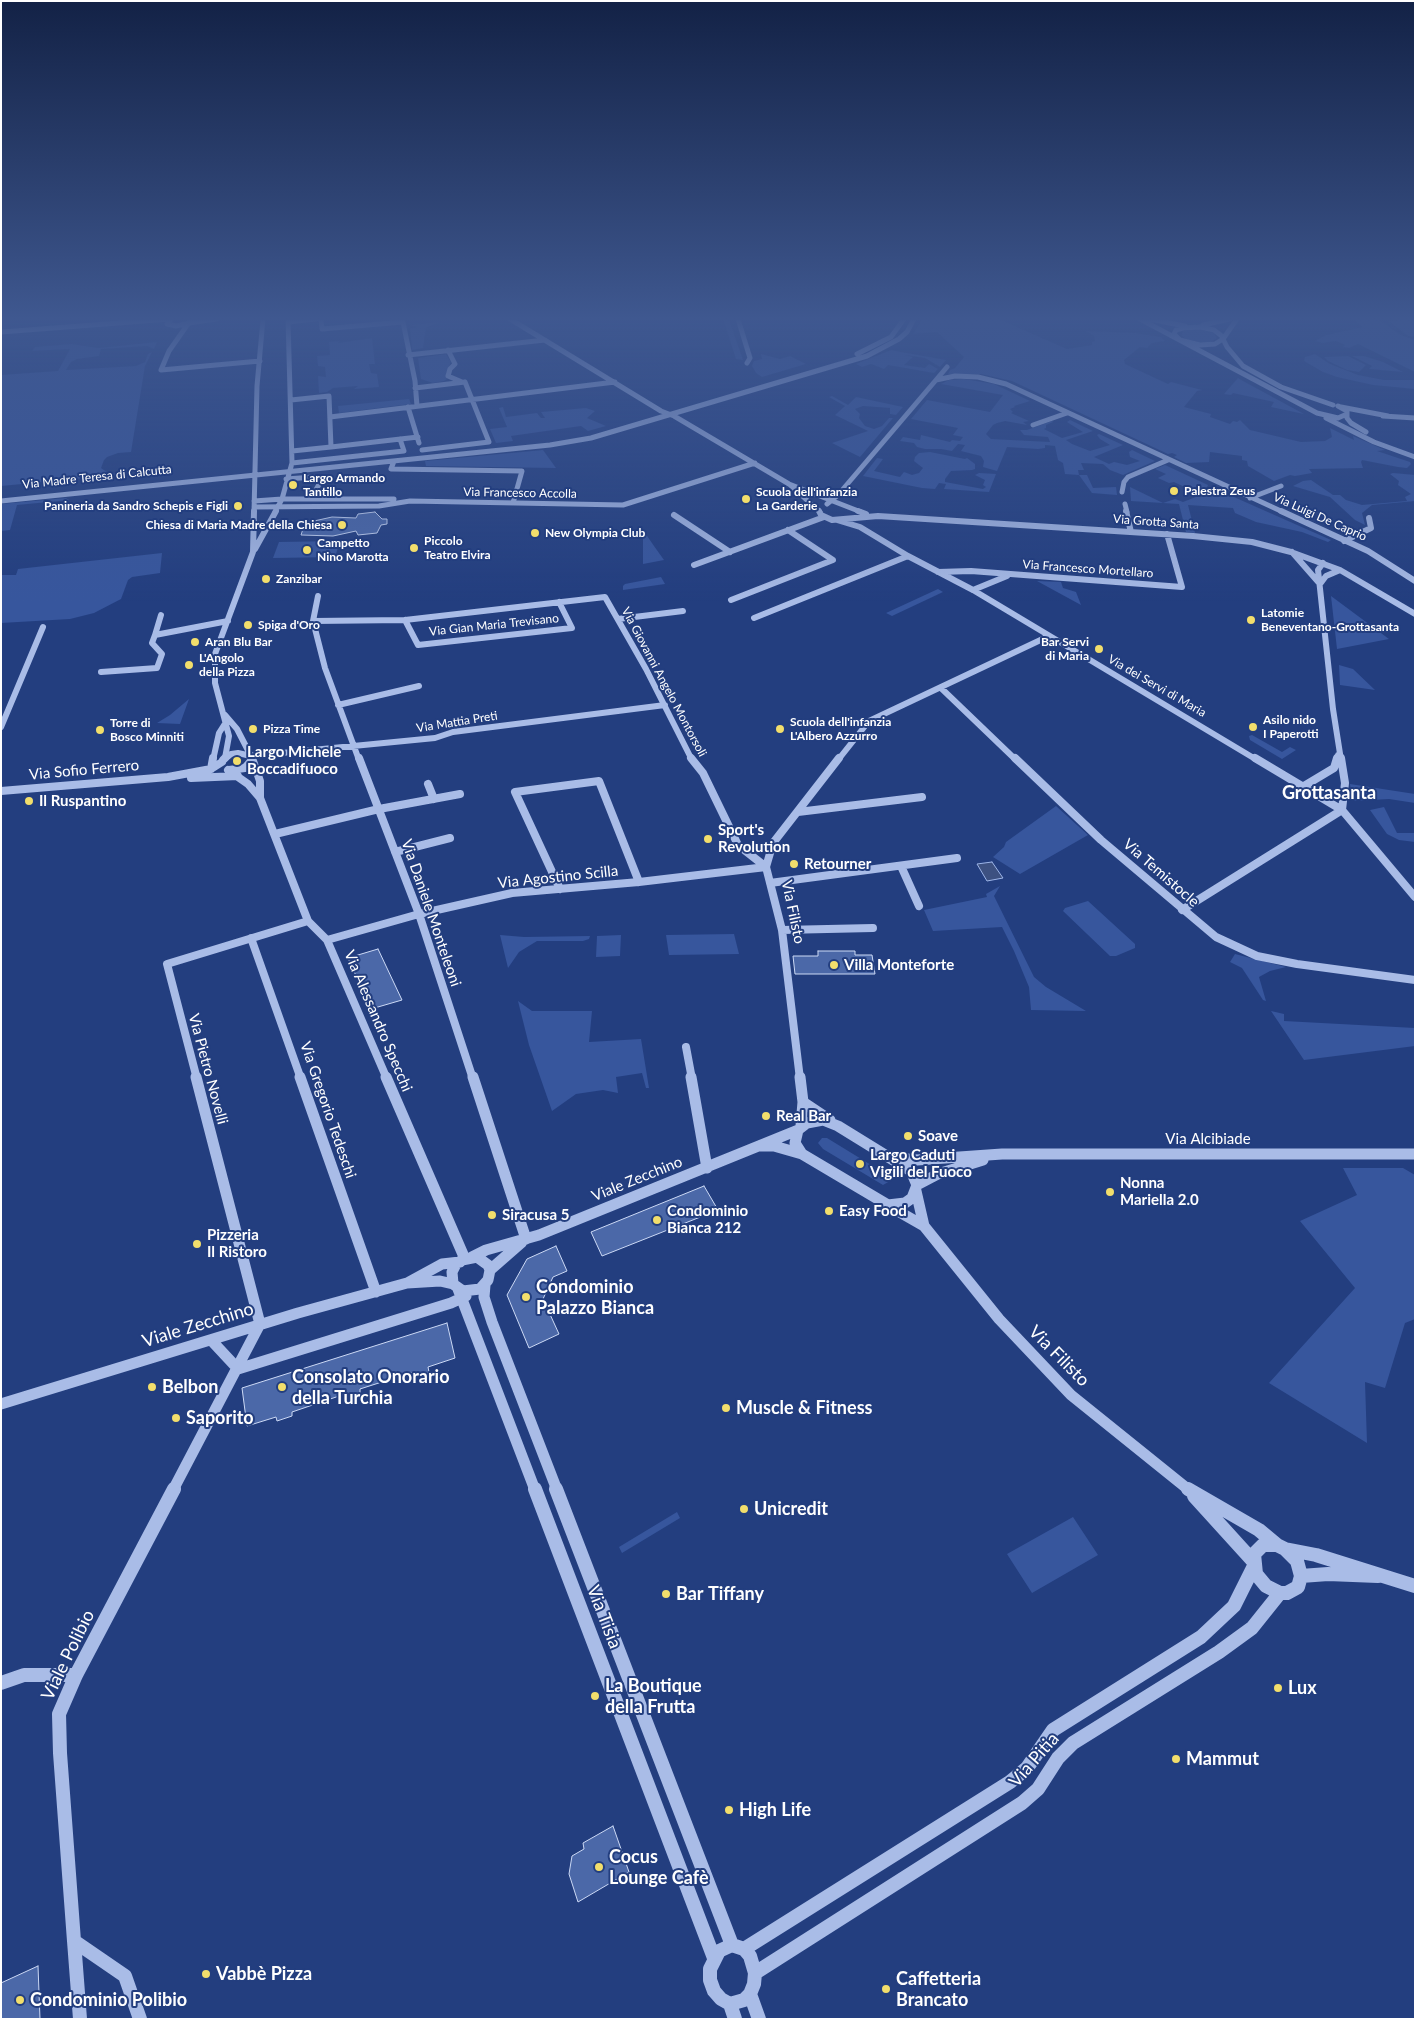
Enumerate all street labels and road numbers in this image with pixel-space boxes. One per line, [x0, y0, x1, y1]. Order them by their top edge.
street label: Via Madre Teresa di Calcutta [22, 462, 172, 492]
street label: Via Francesco Accolla [463, 485, 577, 501]
street label: Via Luigi De Caprio [1271, 490, 1369, 544]
street label: Via Grotta Santa [1113, 512, 1199, 532]
street label: Via Francesco Mortellaro [1022, 557, 1154, 581]
street label: Via Giovanni Angelo Montorsoli [618, 605, 710, 759]
street label: Via Gian Maria Trevisano [428, 611, 560, 639]
street label: Via dei Servi di Maria [1105, 652, 1209, 720]
street label: Via Mattia Preti [415, 708, 499, 736]
street label: Via Sofio Ferrero [28, 756, 140, 784]
street label: Via Temistocle [1119, 835, 1203, 911]
street label: Via Daniele Monteleoni [397, 837, 465, 989]
street label: Via Agostino Scilla [497, 862, 619, 892]
street label: Via Filisto [777, 879, 809, 945]
street label: Via Alessandro Specchi [340, 948, 416, 1094]
street label: Via Pietro Novelli [185, 1012, 231, 1126]
street label: Via Gregorio Tedeschi [296, 1039, 360, 1181]
street label: Via Alcibiade [1165, 1130, 1251, 1148]
street label: Viale Zecchino [589, 1153, 685, 1205]
street label: Viale Zecchino [140, 1298, 256, 1352]
street label: Via Filisto [1024, 1321, 1094, 1391]
street label: Via Tisia [582, 1582, 626, 1652]
street label: Viale Polibio [37, 1606, 99, 1704]
street label: Via Pitia [1004, 1728, 1064, 1792]

